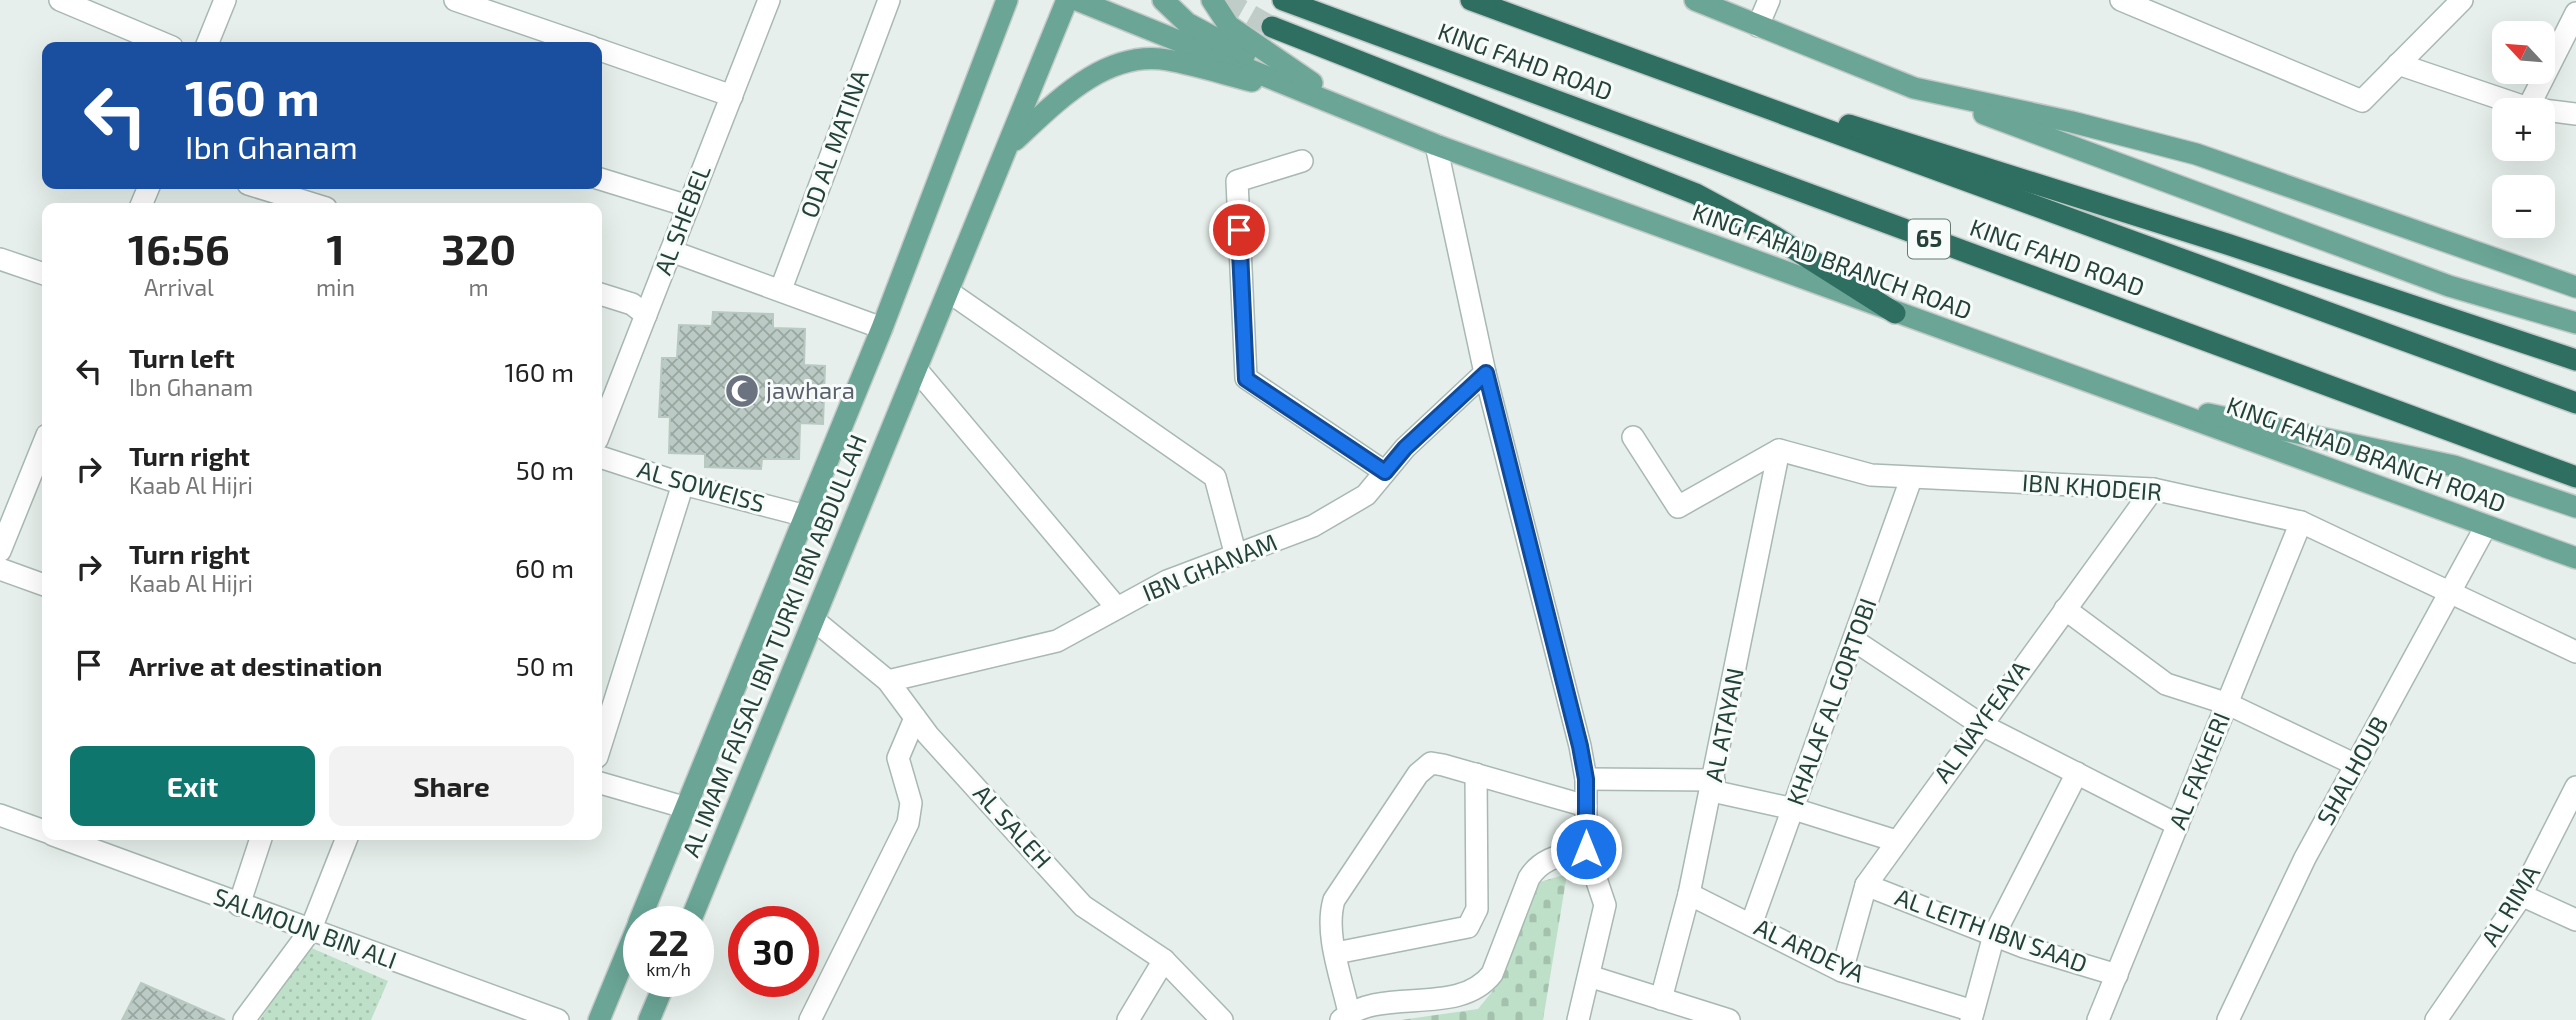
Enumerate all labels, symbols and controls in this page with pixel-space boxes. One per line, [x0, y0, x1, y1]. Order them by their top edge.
street label: KING FAHD ROAD [1434, 16, 1617, 106]
north arrow [2492, 21, 2555, 84]
map controls [2492, 21, 2555, 238]
street label: OD AL MATINA [793, 65, 874, 221]
text: 160 m [185, 67, 320, 126]
icon: left [70, 70, 161, 161]
button: + [2492, 98, 2555, 161]
text: Ibn Ghanam [185, 127, 358, 165]
street label: AL SHEBEL [647, 160, 716, 279]
button: − [2492, 175, 2555, 238]
street label: KING FAHAD BRANCH ROAD [1689, 197, 1976, 325]
pin [1209, 200, 1269, 260]
icon: arrive [1220, 211, 1258, 249]
street label: KING FAHD ROAD [1966, 212, 2149, 302]
road number: 65 [1908, 220, 1950, 258]
text: 16:56 [128, 223, 230, 273]
text: 1 [326, 223, 345, 273]
text: 320 [441, 223, 516, 273]
text: Arrival [144, 273, 214, 301]
text: min [316, 273, 355, 301]
text: m [468, 273, 489, 301]
text: Turn left [129, 342, 235, 373]
icon: left [70, 352, 108, 390]
text: 160 m [505, 356, 574, 387]
mosque icon: jawhara [723, 372, 761, 410]
text: Ibn Ghanam [129, 373, 253, 401]
place label: jawhara [766, 375, 855, 404]
street label: KING FAHAD BRANCH ROAD [2223, 390, 2510, 518]
street label: AL IMAM FAISAL IBN TURKI IBN ABDULLAH [675, 430, 872, 861]
text: Turn right [129, 440, 250, 471]
icon: right [70, 450, 108, 488]
text: 50 m [516, 454, 574, 485]
street label: AL SOWEISS [634, 454, 768, 518]
street label: IBN KHODEIR [2021, 467, 2163, 506]
text: Kaab Al Hijri [129, 471, 253, 499]
street label: IBN GHANAM [1138, 526, 1281, 607]
text: Turn right [129, 538, 250, 569]
icon: right [70, 548, 108, 586]
text: 60 m [515, 552, 574, 583]
text: Kaab Al Hijri [129, 569, 253, 597]
street label: KHALAF AL GORTOBI [1780, 594, 1882, 809]
icon: arrive [70, 646, 108, 684]
text: Arrive at destination [129, 650, 382, 681]
text: 50 m [516, 650, 574, 681]
street label: AL NAYFEAYA [1927, 655, 2035, 788]
street label: AL ATAYAN [1698, 665, 1749, 784]
street label: AL FAKHERI [2162, 708, 2235, 833]
street label: SHALHOUB [2310, 711, 2393, 830]
button: Exit [70, 746, 315, 826]
button: Share [329, 746, 574, 826]
street label: AL SALEH [968, 778, 1058, 874]
position arrow [1549, 812, 1623, 886]
street label: AL RIMA [2474, 859, 2545, 951]
street label: SALMOUN BIN ALI [210, 881, 401, 974]
street label: AL LEITH IBN SAAD [1892, 881, 2091, 978]
speed limit sign: 30 [728, 906, 819, 997]
street label: AL ARDEYA [1750, 912, 1869, 988]
text: 22 [648, 921, 689, 963]
text: km/h [646, 958, 691, 980]

